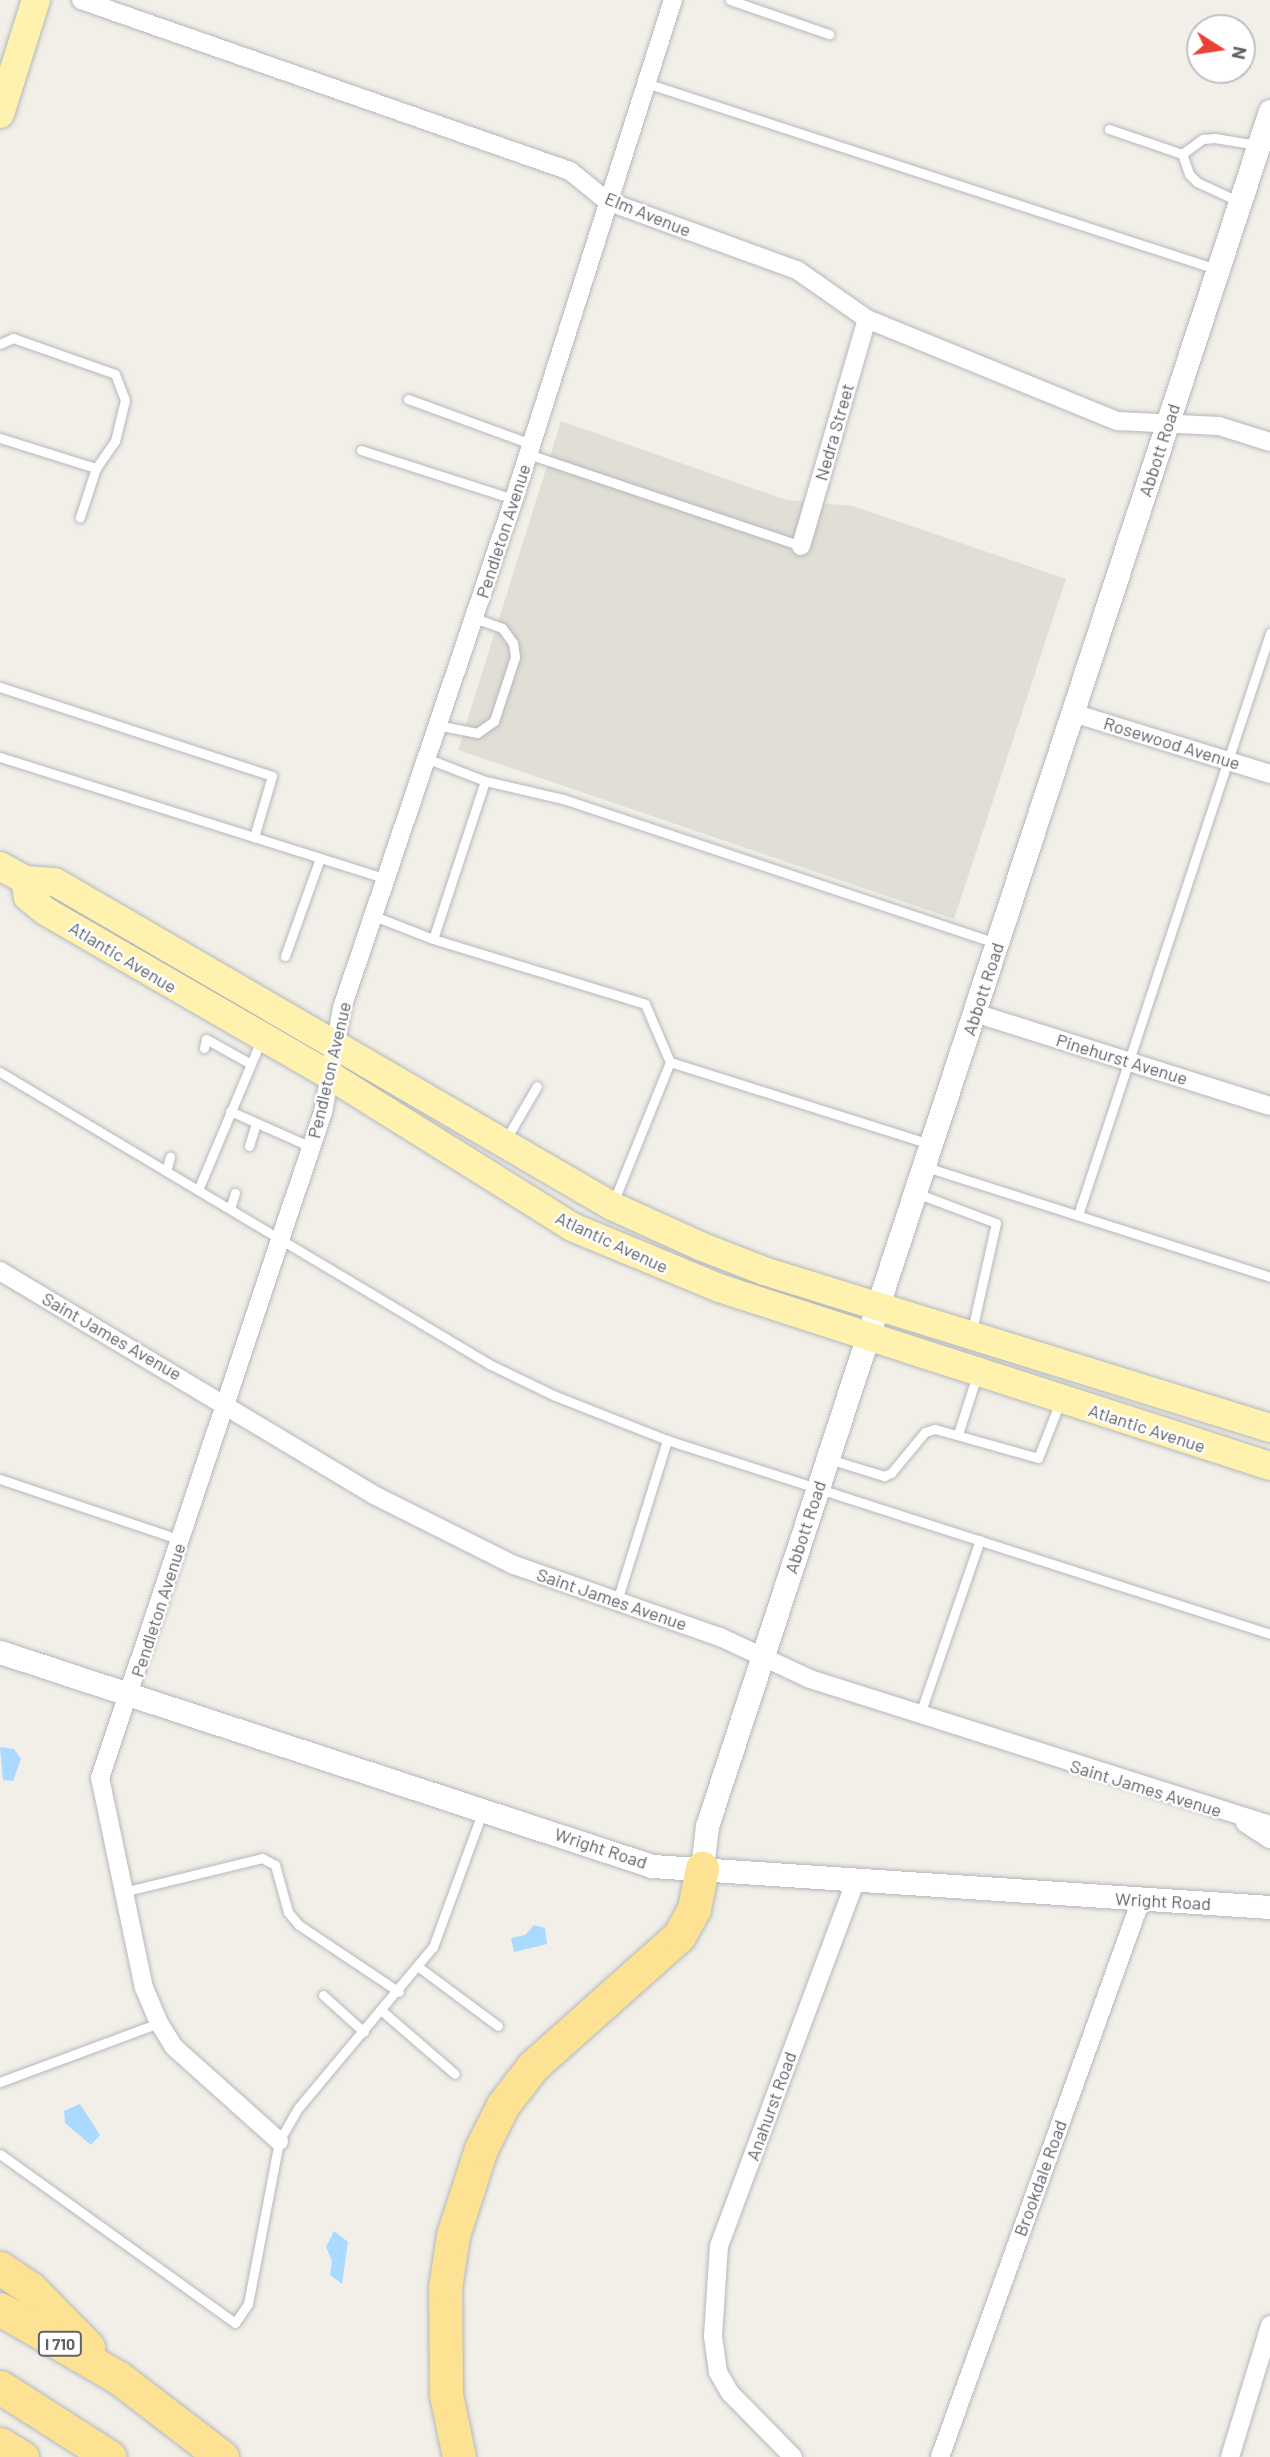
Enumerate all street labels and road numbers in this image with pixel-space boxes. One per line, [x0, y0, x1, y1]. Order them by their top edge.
street label: Elm Avenue [602, 187, 694, 241]
street label: Nedra Street [810, 381, 858, 483]
street label: Abbott Road [1134, 401, 1184, 499]
street label: Pendleton Avenue [471, 461, 535, 601]
street label: Rosewood Avenue [1101, 712, 1243, 774]
street label: Atlantic Avenue [65, 916, 181, 998]
street label: Abbott Road [958, 940, 1008, 1038]
street label: Pendleton Avenue [303, 1000, 355, 1140]
street label: Pinehurst Avenue [1054, 1029, 1190, 1089]
street label: Atlantic Avenue [552, 1207, 672, 1277]
street label: Saint James Avenue [38, 1287, 186, 1385]
street label: Atlantic Avenue [1086, 1399, 1208, 1457]
street label: Abbott Road [780, 1478, 830, 1576]
street label: Pendleton Avenue [126, 1540, 190, 1680]
street label: Saint James Avenue [534, 1563, 690, 1635]
street label: Saint James Avenue [1068, 1755, 1224, 1821]
street label: Wright Road [552, 1823, 650, 1873]
street label: Wright Road [1114, 1888, 1212, 1914]
street label: Anahurst Road [741, 2049, 801, 2163]
street label: Brookdale Road [1009, 2117, 1071, 2239]
road number: I 710 [37, 2332, 83, 2356]

